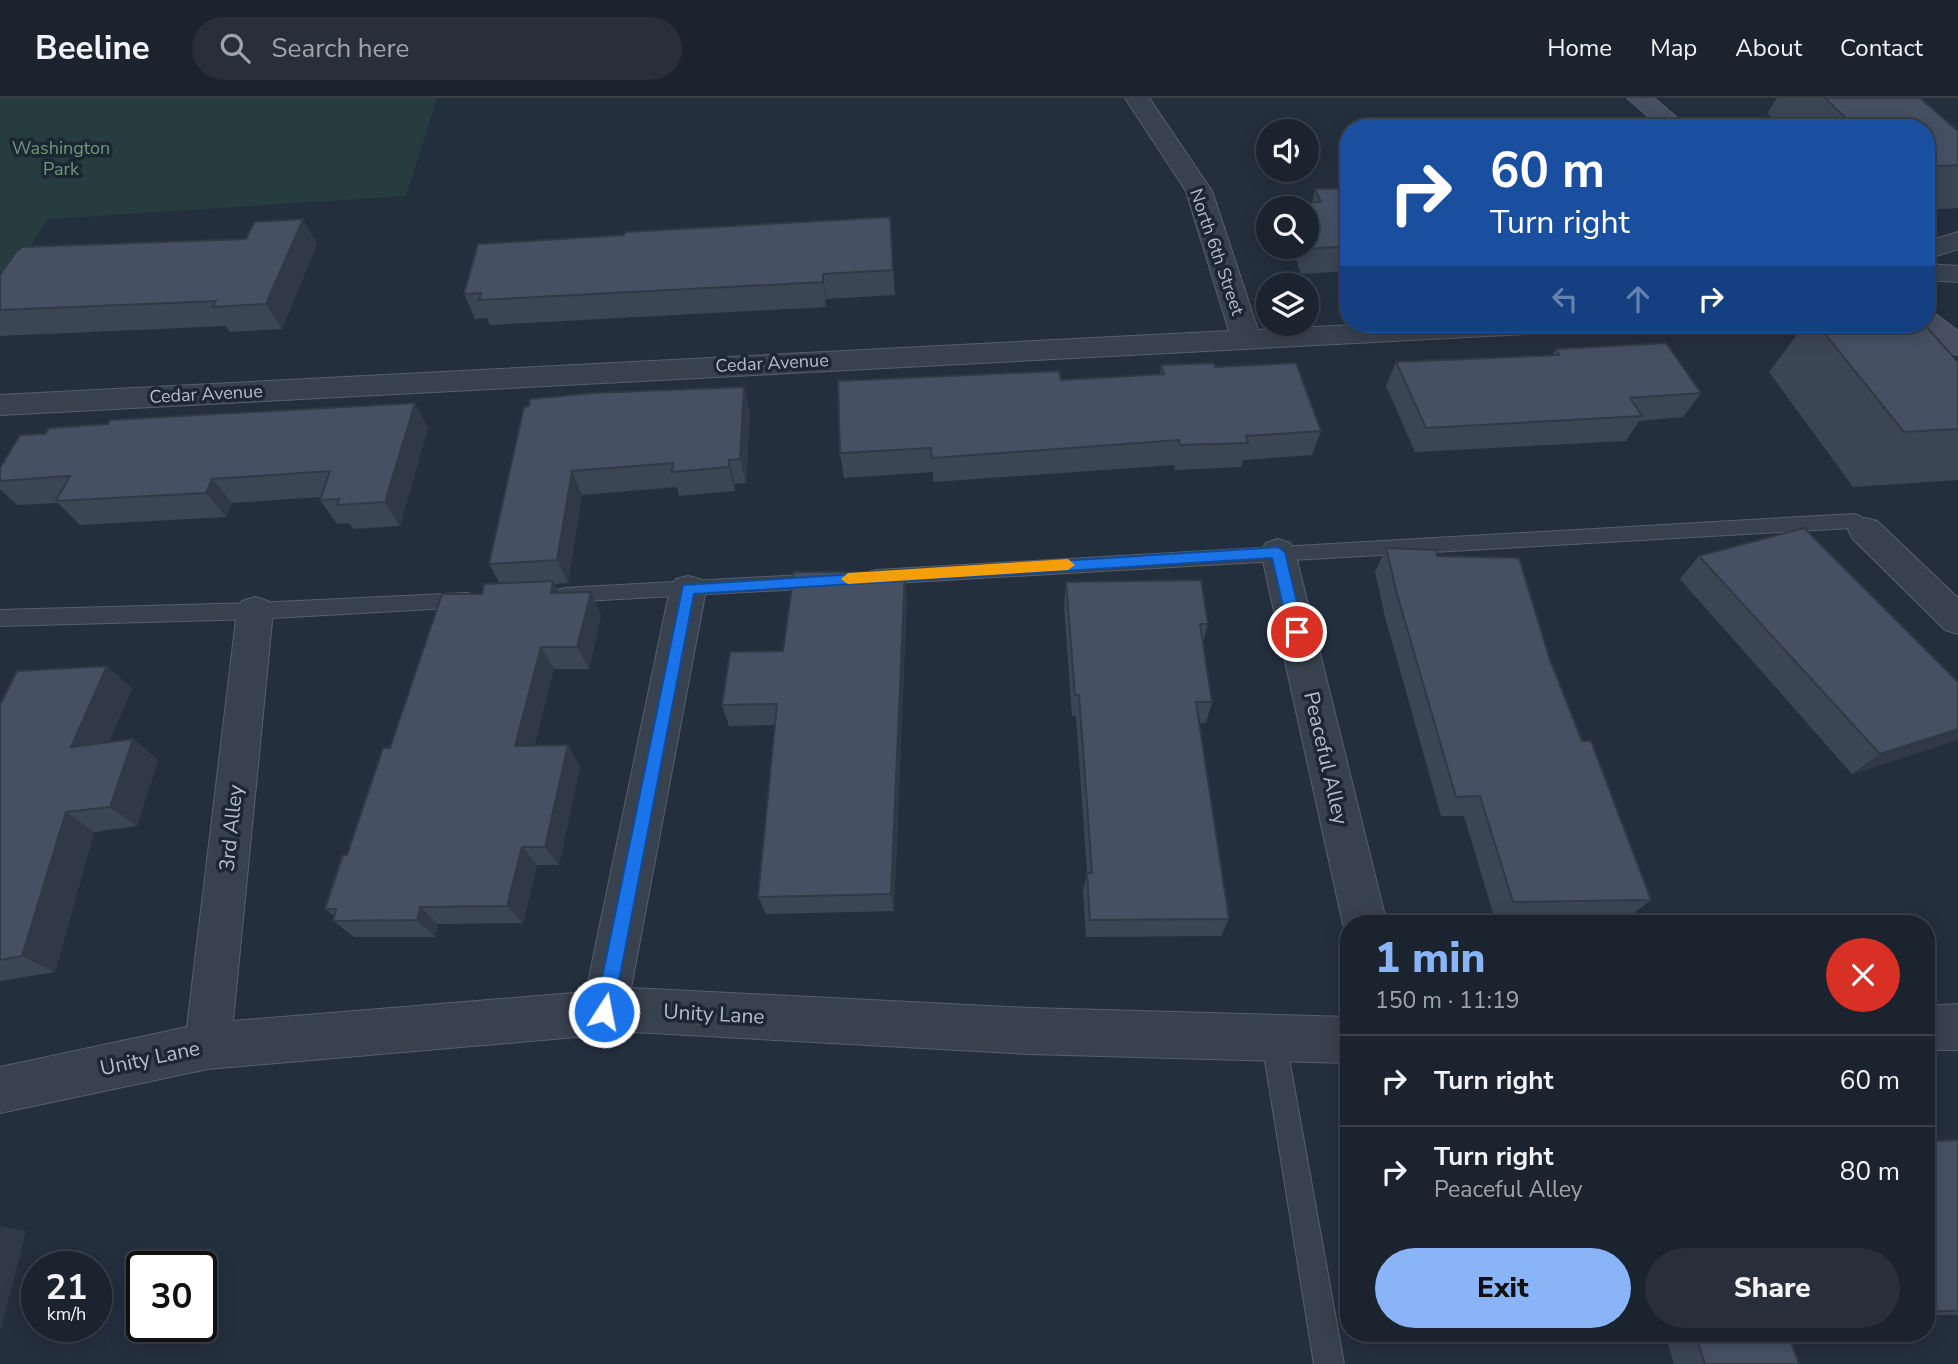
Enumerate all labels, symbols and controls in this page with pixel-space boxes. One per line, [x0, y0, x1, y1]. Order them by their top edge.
search box [192, 17, 682, 80]
text: Beeline [35, 26, 150, 71]
icon: search [216, 29, 254, 67]
text: Search here [272, 31, 409, 66]
text: Home [1547, 32, 1612, 64]
text: Map [1650, 32, 1697, 64]
text: About [1735, 32, 1802, 64]
text: Contact [1840, 32, 1923, 64]
map controls [1256, 119, 1319, 336]
button: sound [1256, 119, 1319, 182]
park label: Washington Park [12, 136, 110, 181]
text: 60 m [1490, 137, 1605, 204]
icon: right [1375, 147, 1466, 238]
street label: North 6th Street [1184, 185, 1250, 319]
button: search [1256, 196, 1319, 259]
text: Turn right [1490, 201, 1630, 244]
button: layers [1256, 273, 1319, 336]
icon: left [1546, 280, 1584, 318]
icon: ahead [1619, 280, 1657, 318]
icon: right [1692, 280, 1730, 318]
street label: Cedar Avenue [715, 348, 829, 378]
street label: Cedar Avenue [149, 379, 263, 409]
pin [1267, 602, 1327, 662]
icon: arrive [1278, 613, 1316, 651]
street label: Peaceful Alley [1297, 689, 1355, 827]
street label: 3rd Alley [213, 783, 249, 873]
text: 1 min [1375, 930, 1485, 987]
button: close [1826, 938, 1900, 1012]
position arrow [567, 975, 641, 1049]
text: 150 m · 11:19 [1375, 985, 1520, 1016]
street label: Unity Lane [663, 997, 765, 1031]
street label: Unity Lane [97, 1034, 203, 1082]
icon: right [1375, 1062, 1413, 1100]
text: Turn right [1434, 1063, 1553, 1098]
text: 60 m [1840, 1063, 1900, 1098]
text: Turn right [1434, 1139, 1553, 1174]
icon: right [1375, 1153, 1413, 1191]
text: 80 m [1840, 1154, 1900, 1189]
text: Peaceful Alley [1434, 1174, 1583, 1205]
button: Exit [1375, 1248, 1631, 1328]
button: Share [1645, 1248, 1900, 1328]
speed limit sign: 30 [126, 1251, 217, 1342]
text: 21 [45, 1264, 88, 1311]
text: km/h [47, 1302, 86, 1326]

